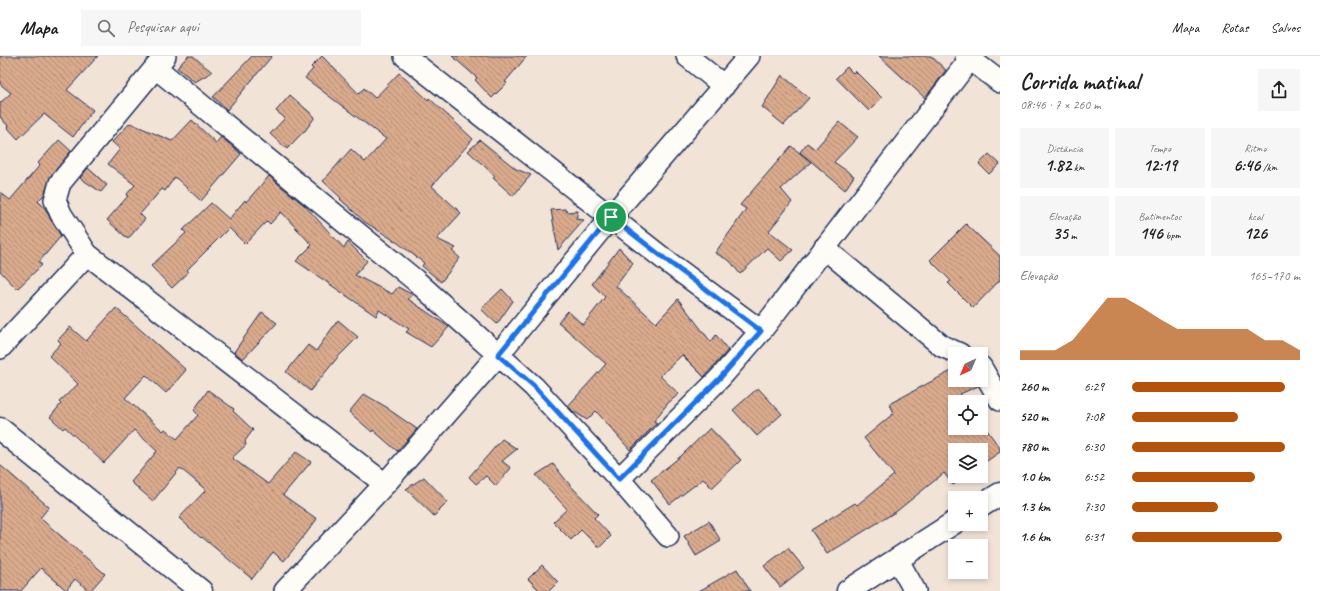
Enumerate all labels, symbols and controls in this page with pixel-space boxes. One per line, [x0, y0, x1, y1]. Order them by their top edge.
search box [81, 10, 361, 46]
text: Mapa [20, 16, 57, 40]
icon: search [95, 17, 117, 39]
text: Pesquisar aqui [127, 18, 199, 37]
text: Mapa [1172, 19, 1199, 36]
text: Rotas [1221, 19, 1249, 36]
text: Salvos [1271, 19, 1300, 36]
text: Corrida matinal [1020, 68, 1139, 96]
button: share [1258, 69, 1300, 111]
text: 08:46 · 7 × 260 m [1020, 97, 1101, 113]
text: Distância [1047, 141, 1083, 155]
text: Tempo [1149, 141, 1171, 155]
text: Ritmo [1244, 141, 1266, 155]
text: 1.82 [1045, 155, 1071, 176]
text: 12:19 [1143, 155, 1177, 176]
text: 6:46 [1233, 155, 1260, 176]
text: km [1071, 160, 1085, 174]
text: /km [1260, 160, 1277, 174]
pin [594, 200, 628, 234]
icon: arrive [600, 206, 622, 228]
text: Elevação [1049, 209, 1081, 223]
text: Batimentos [1139, 209, 1181, 223]
text: kcal [1248, 209, 1263, 223]
text: 35 [1053, 223, 1068, 244]
text: 146 [1139, 223, 1163, 244]
text: 126 [1244, 223, 1267, 244]
text: m [1068, 228, 1077, 242]
text: bpm [1163, 228, 1181, 242]
text: Elevação [1020, 268, 1058, 284]
text: 165–170 m [1249, 268, 1300, 284]
north arrow [948, 347, 988, 387]
map controls [948, 347, 988, 579]
text: 260 m [1020, 379, 1048, 395]
text: 6:29 [1084, 379, 1104, 395]
button: locate [948, 395, 988, 435]
text: 520 m [1020, 409, 1048, 425]
text: 7:08 [1084, 409, 1104, 425]
text: 780 m [1020, 439, 1048, 455]
text: 6:30 [1084, 439, 1104, 455]
button: layers [948, 443, 988, 483]
text: 1.0 km [1020, 469, 1050, 485]
text: 6:52 [1084, 469, 1104, 485]
button: + [948, 491, 988, 531]
text: 1.3 km [1020, 499, 1050, 515]
text: 7:30 [1084, 499, 1104, 515]
text: 1.6 km [1020, 529, 1051, 545]
text: 6:31 [1084, 529, 1104, 545]
button: − [948, 539, 988, 579]

